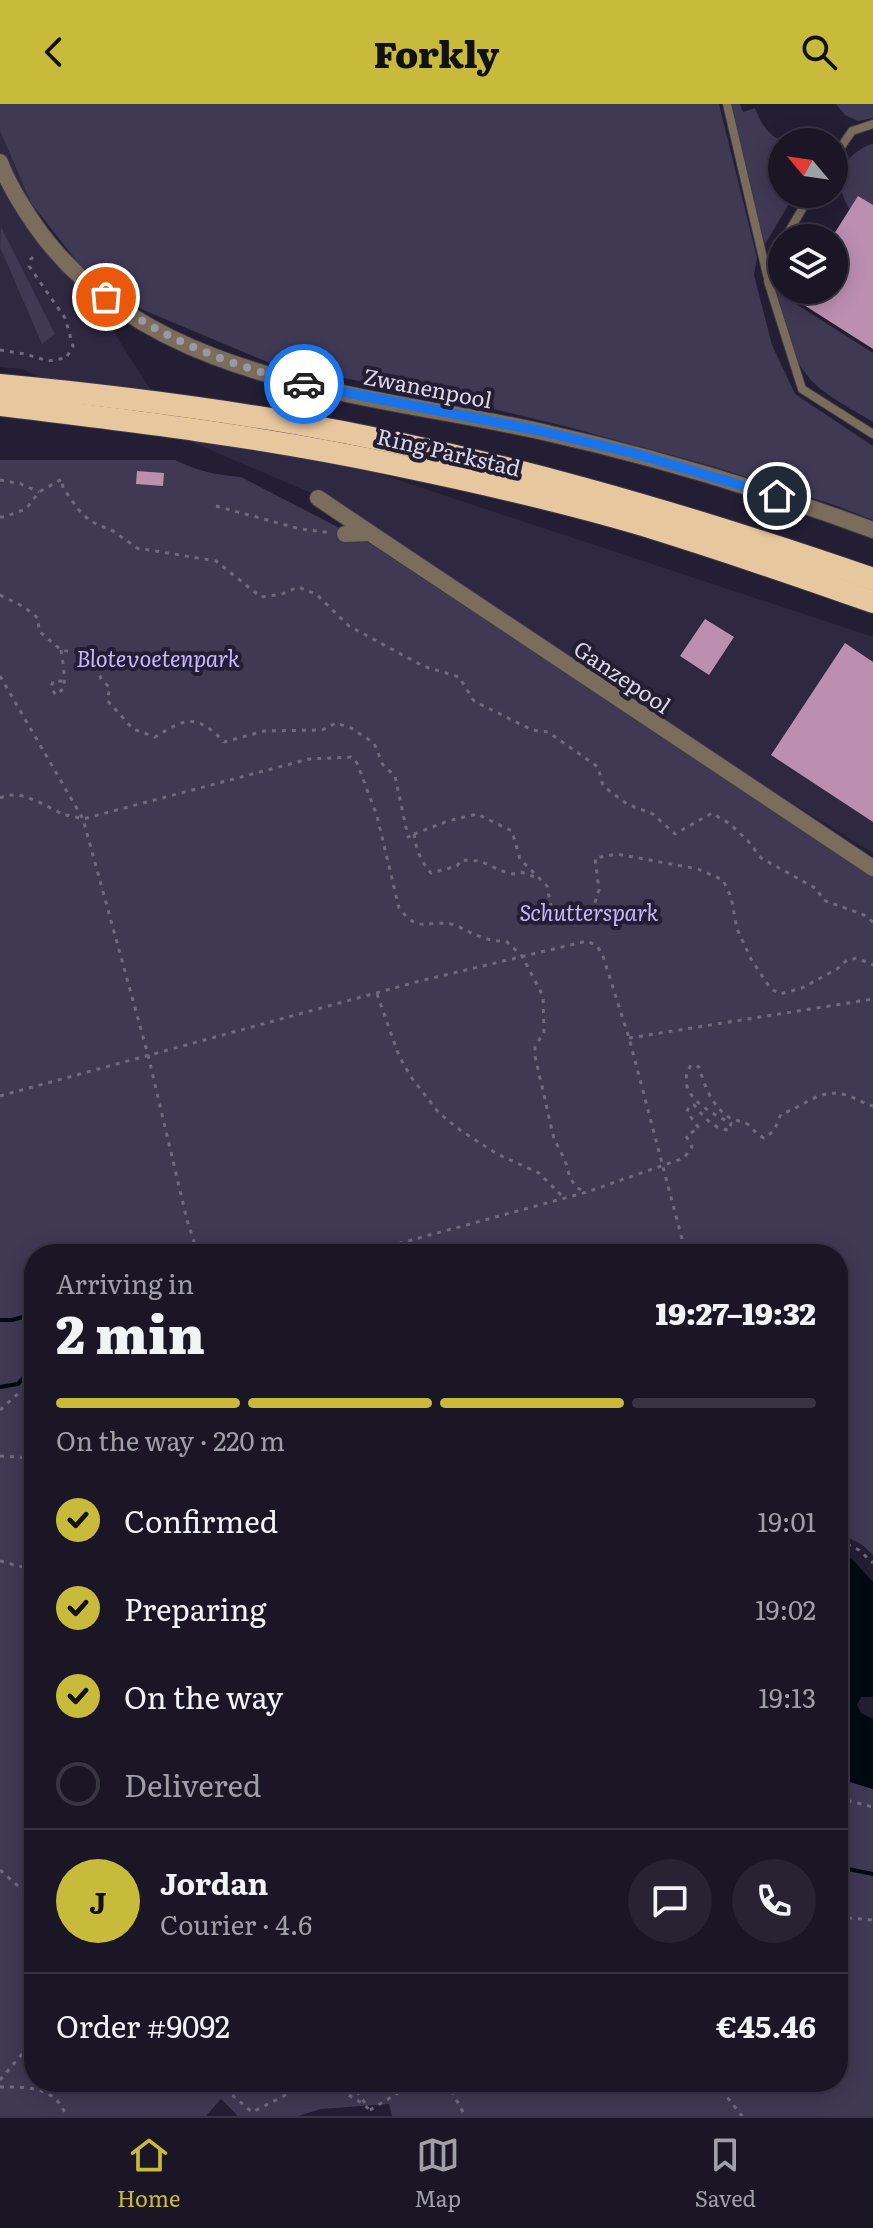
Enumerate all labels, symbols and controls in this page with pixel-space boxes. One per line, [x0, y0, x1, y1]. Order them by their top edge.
text: Forkly [374, 26, 499, 79]
icon: back [32, 30, 76, 74]
icon: search [797, 30, 841, 74]
north arrow [768, 128, 848, 208]
map controls [768, 128, 848, 304]
button: layers [768, 224, 848, 304]
pin [72, 263, 140, 331]
icon: bag [84, 275, 128, 319]
courier [264, 344, 344, 424]
street label: Zwanenpool [361, 358, 495, 416]
icon: car [282, 362, 326, 406]
street label: Ring Parkstad [374, 418, 524, 484]
pin [743, 462, 811, 530]
icon: home [755, 474, 799, 518]
street label: Ganzepool [568, 631, 678, 721]
park label: Blotevoetenpark [76, 641, 240, 674]
park label: Schutterspark [519, 895, 659, 928]
text: Arriving in [56, 1263, 194, 1302]
text: 19:27–19:32 [655, 1290, 816, 1334]
text: 2 min [56, 1293, 205, 1370]
text: On the way · 220 m [56, 1420, 285, 1459]
icon: check [56, 1498, 100, 1542]
text: Confirmed [124, 1498, 278, 1542]
text: 19:01 [758, 1501, 816, 1540]
icon: check [56, 1586, 100, 1630]
text: Preparing [124, 1586, 266, 1630]
text: 19:02 [755, 1589, 816, 1628]
icon: check [56, 1674, 100, 1718]
text: On the way [124, 1674, 283, 1718]
text: 19:13 [758, 1677, 816, 1716]
text: Delivered [124, 1762, 261, 1806]
button: chat [628, 1859, 712, 1943]
button: phone [732, 1859, 816, 1943]
text: Jordan [160, 1860, 268, 1904]
text: J [89, 1879, 107, 1923]
text: Courier · 4.6 [160, 1904, 312, 1943]
text: Order #9092 [56, 2003, 230, 2047]
text: €45.46 [716, 2003, 816, 2047]
tab: Home [117, 2133, 180, 2214]
tab: Map [414, 2133, 461, 2214]
tab: Saved [695, 2133, 756, 2214]

